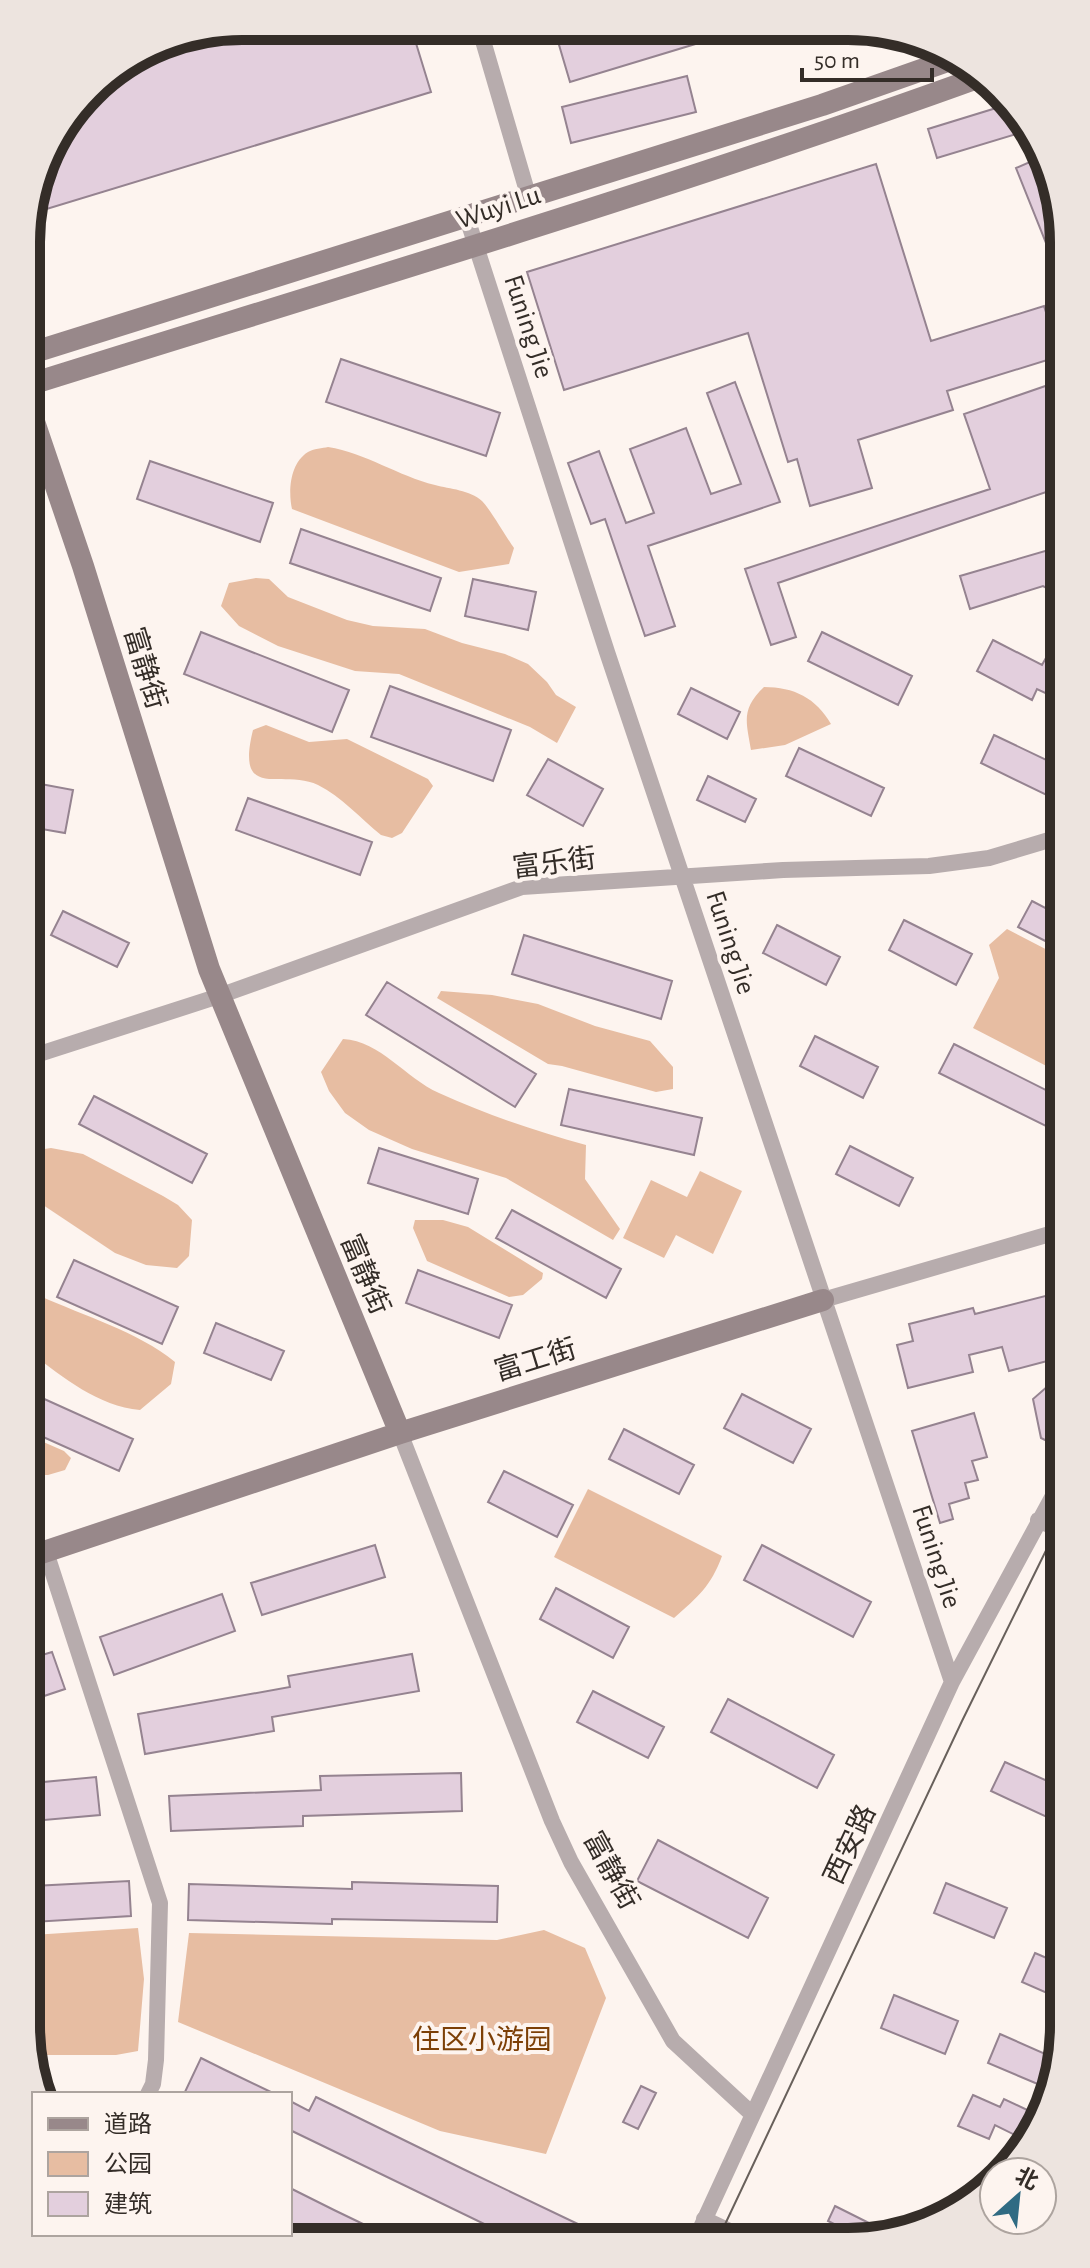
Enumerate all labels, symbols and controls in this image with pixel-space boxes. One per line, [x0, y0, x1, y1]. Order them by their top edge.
scale bar [802, 32, 932, 82]
text: 50 m [814, 49, 860, 73]
street label: Wuyi Lu [453, 181, 544, 235]
street label: Funing Jie [498, 271, 558, 382]
street label: 富静街 [118, 624, 172, 713]
street label: 富乐街 [511, 843, 598, 883]
street label: Funing Jie [700, 887, 760, 998]
street label: 富静街 [335, 1230, 395, 1319]
street label: 富工街 [491, 1333, 580, 1387]
street label: Funing Jie [906, 1501, 966, 1612]
street label: 西安路 [819, 1800, 881, 1889]
street label: 富静街 [578, 1826, 645, 1914]
park label: 住区小游园 [412, 2025, 552, 2055]
legend [32, 2092, 292, 2236]
text: 道路 [104, 2111, 152, 2137]
text: 公园 [104, 2152, 152, 2177]
north arrow [978, 2156, 1058, 2236]
text: 北 [1012, 2163, 1042, 2194]
text: 建筑 [104, 2191, 152, 2217]

